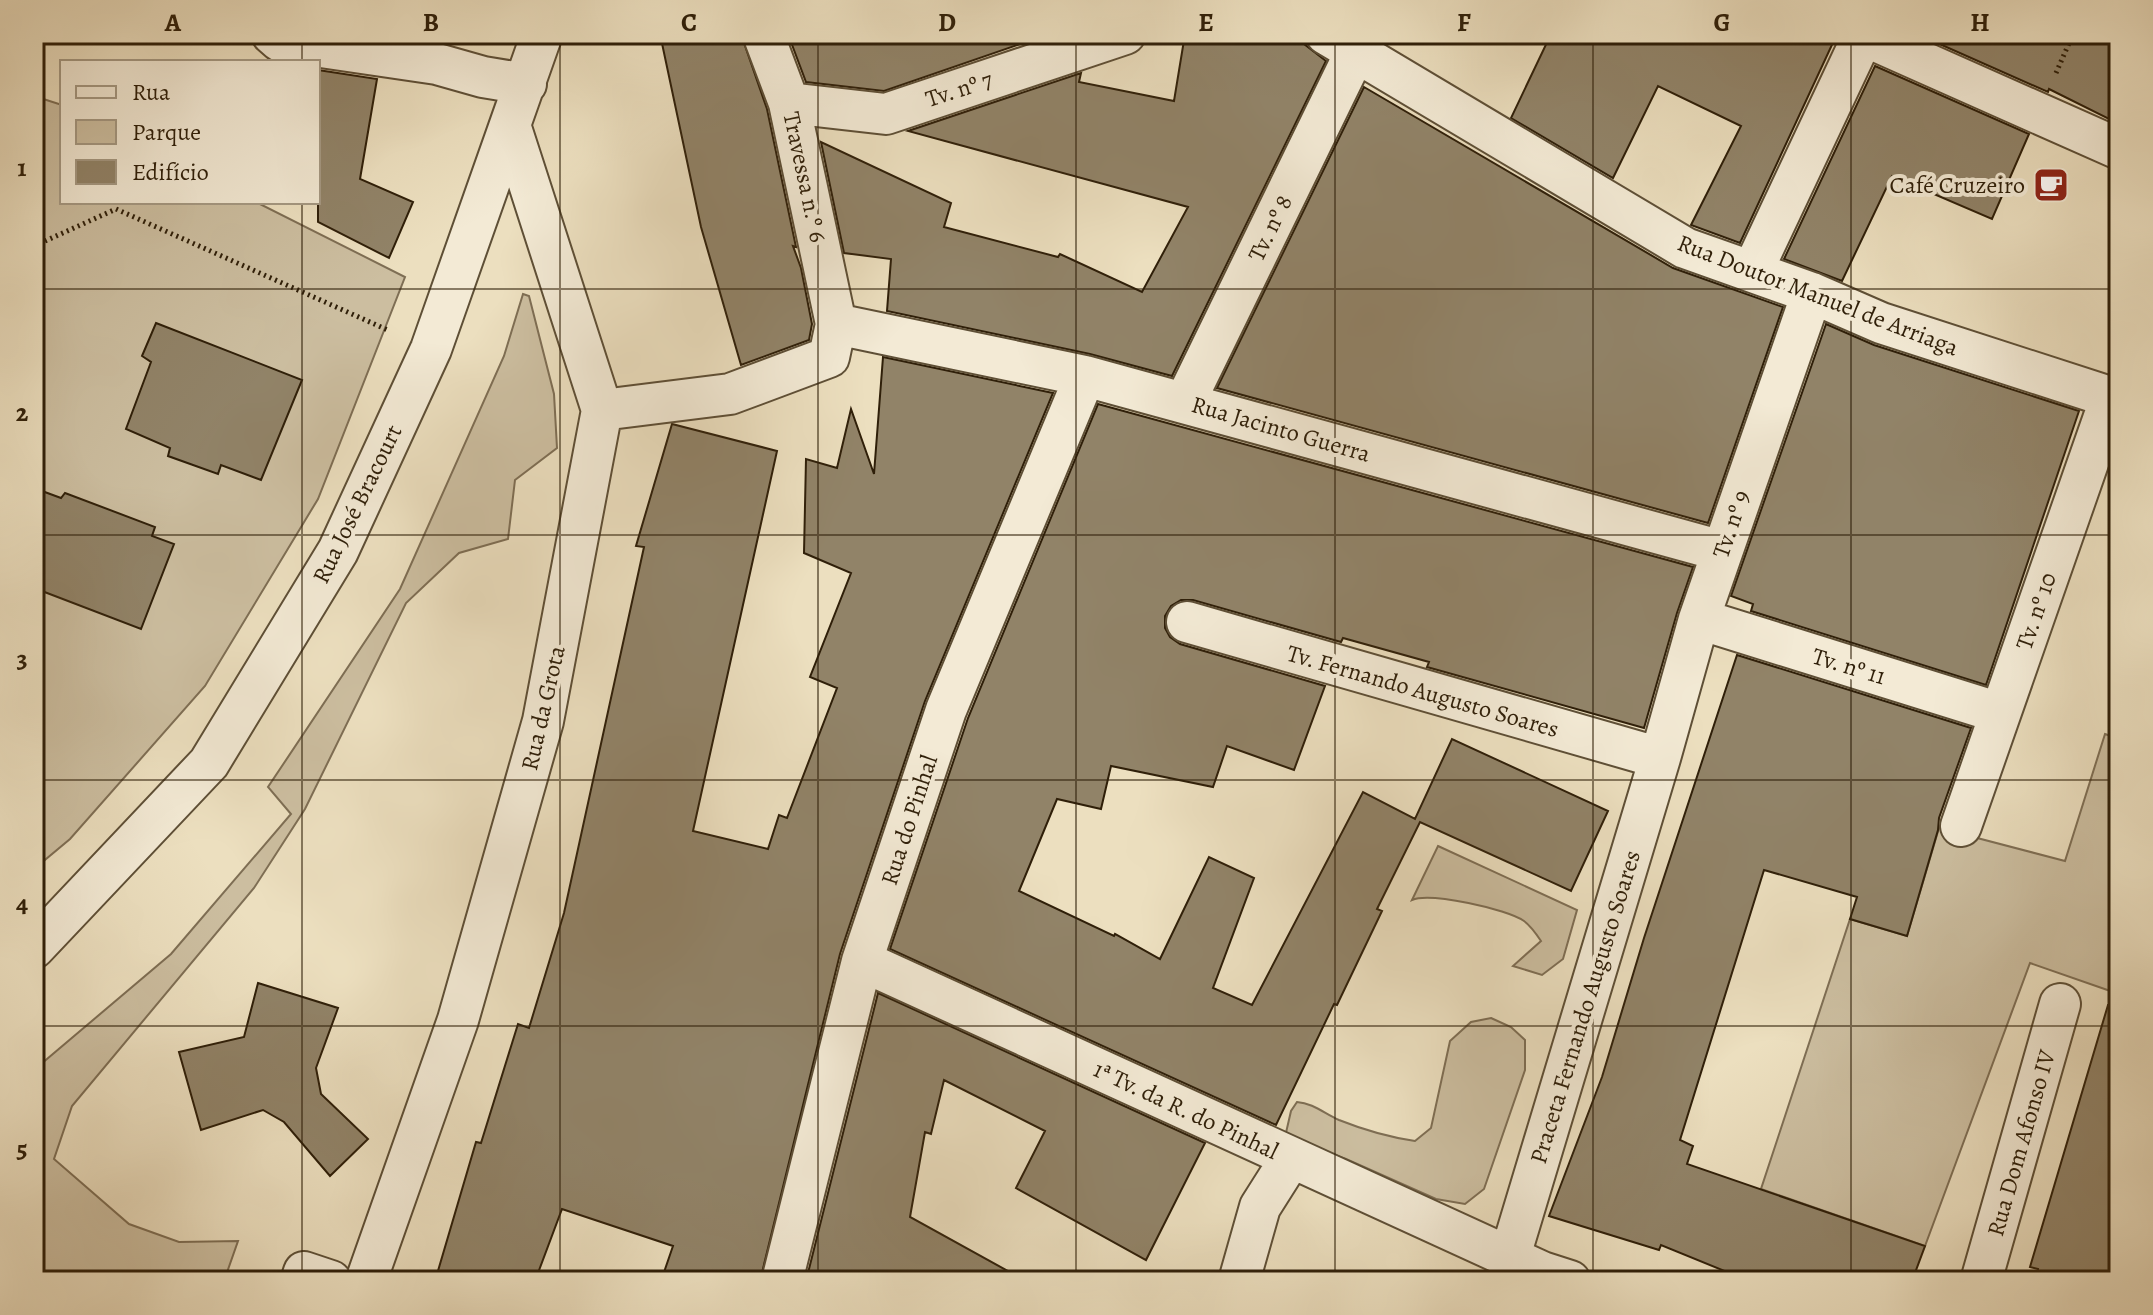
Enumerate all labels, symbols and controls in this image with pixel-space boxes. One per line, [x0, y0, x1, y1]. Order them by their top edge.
text: A [164, 5, 182, 40]
text: B [423, 5, 439, 40]
text: C [681, 5, 697, 40]
text: D [938, 5, 956, 40]
text: E [1198, 5, 1214, 40]
text: F [1457, 5, 1471, 40]
text: G [1713, 5, 1731, 40]
text: H [1970, 5, 1990, 40]
legend [60, 60, 320, 204]
street label: Tv. nº 7 [921, 63, 997, 115]
text: Rua [132, 76, 171, 108]
street label: Travessa n.º 6 [776, 109, 834, 245]
text: Parque [132, 116, 201, 148]
text: 1 [17, 150, 27, 185]
text: Edifício [132, 156, 209, 188]
cafe icon: Café Cruzeiro [2032, 166, 2070, 204]
place label: Café Cruzeiro [1890, 169, 2025, 201]
street label: Tv. nº 8 [1240, 189, 1300, 267]
street label: Rua Doutor Manuel de Arriaga [1673, 227, 1964, 364]
street label: Rua Jacinto Guerra [1188, 388, 1375, 470]
text: 2 [16, 395, 29, 430]
street label: Rua José Bracourt [305, 419, 409, 589]
street label: Tv. nº 9 [1705, 486, 1757, 562]
street label: Tv. nº 10 [2008, 568, 2064, 654]
street label: Tv. Fernando Augusto Soares [1283, 637, 1563, 745]
street label: Tv. nº 11 [1808, 640, 1890, 692]
text: 3 [16, 641, 28, 676]
street label: Rua da Grota [513, 642, 573, 774]
street label: Rua do Pinhal [873, 751, 945, 889]
street label: Praceta Fernando Augusto Soares [1522, 846, 1648, 1168]
text: 4 [16, 886, 28, 921]
street label: Rua Dom Afonso IV [1979, 1046, 2063, 1240]
street label: 1ª Tv. da R. do Pinhal [1088, 1053, 1284, 1167]
text: 5 [16, 1131, 28, 1166]

